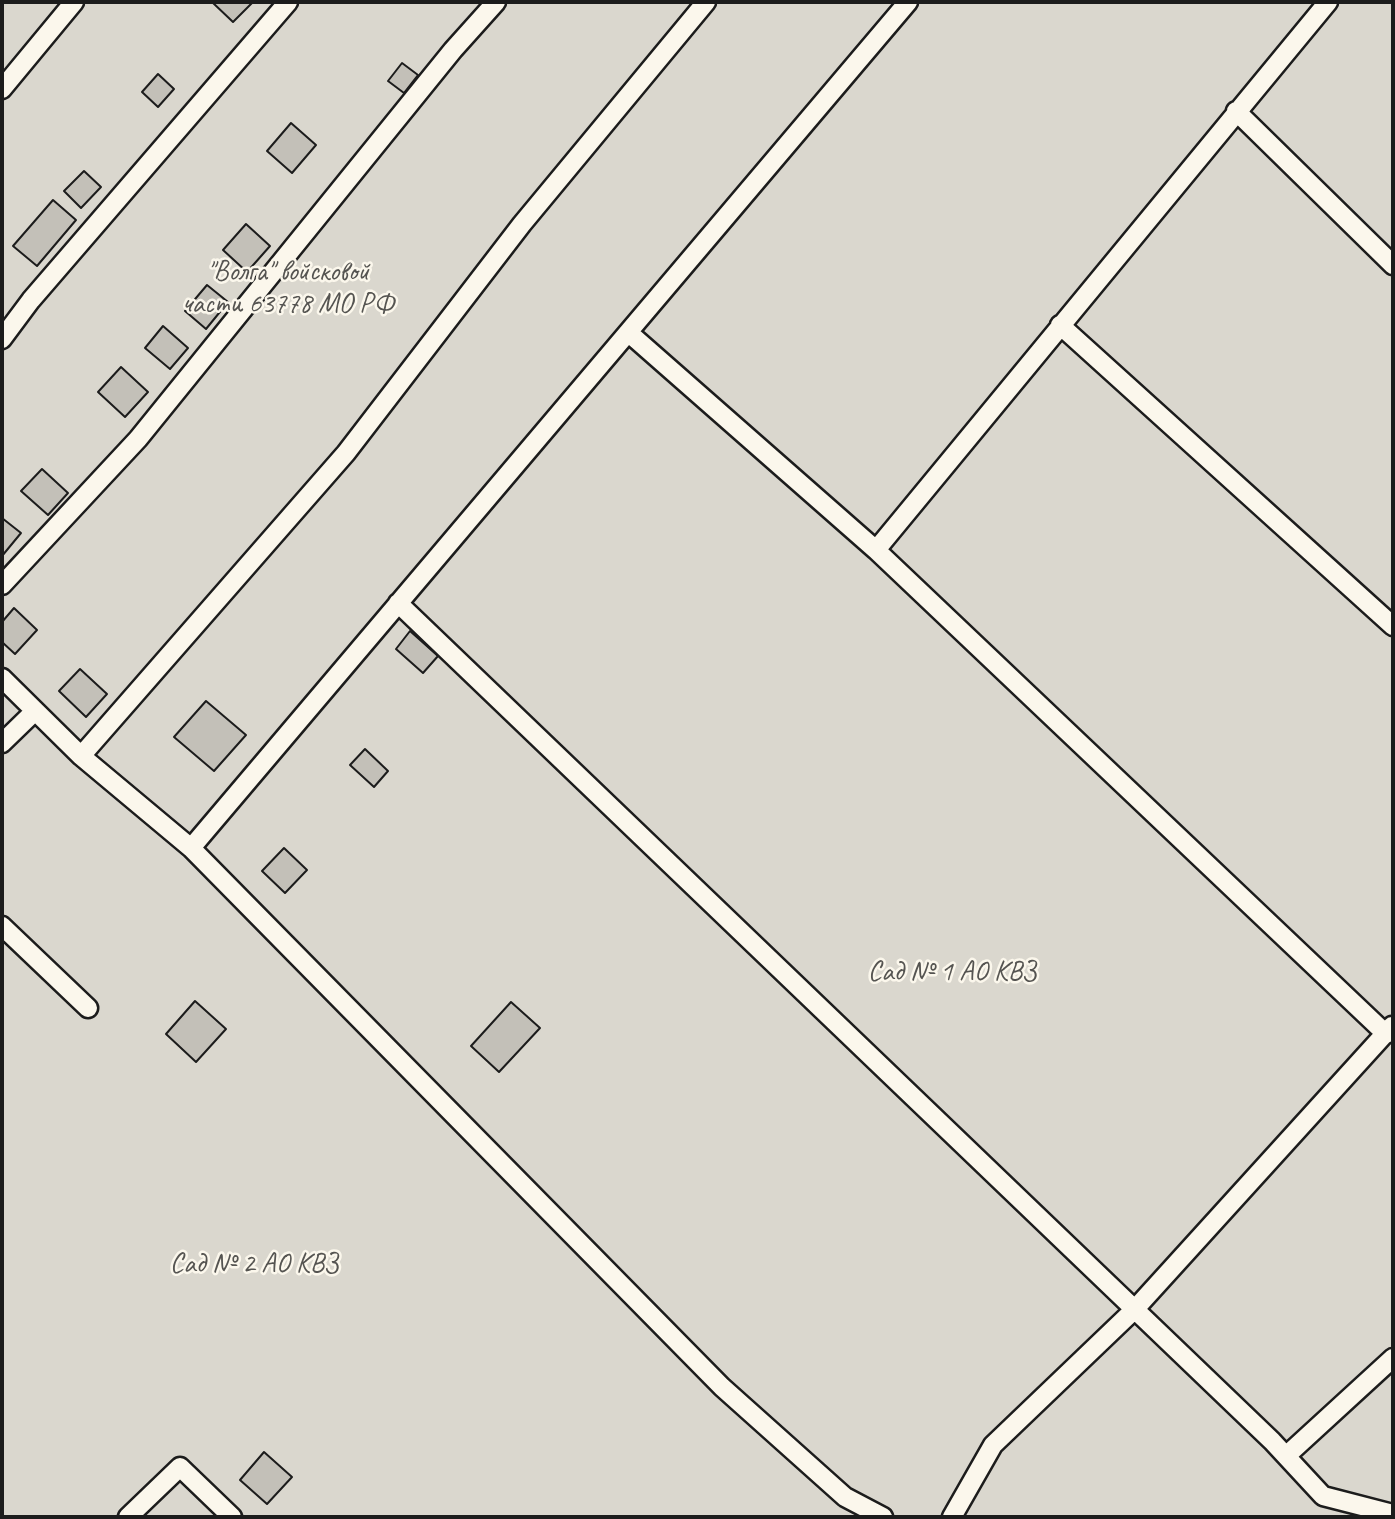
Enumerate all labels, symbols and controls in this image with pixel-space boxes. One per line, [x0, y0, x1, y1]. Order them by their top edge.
park label: "Волга" войсковой части 63778 МО РФ [182, 256, 394, 322]
park label: Сад № 1 АО КВЗ [868, 956, 1036, 990]
park label: Сад № 2 АО КВЗ [170, 1248, 338, 1282]

